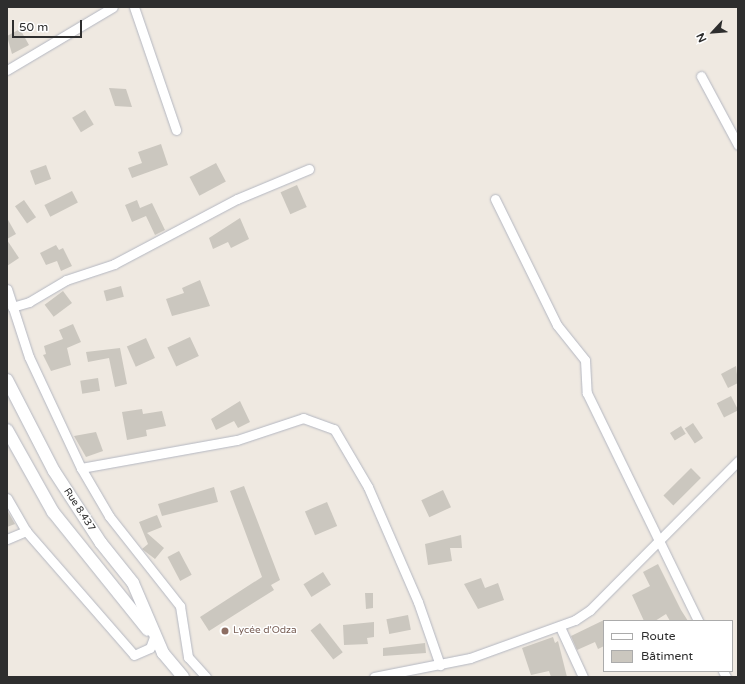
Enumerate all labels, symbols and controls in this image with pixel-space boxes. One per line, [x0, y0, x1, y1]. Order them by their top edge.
scale bar [14, 12, 84, 38]
north arrow [693, 12, 733, 52]
text: 50 m [19, 20, 48, 34]
text: N [694, 31, 710, 44]
street label: Rue 8.437 [61, 486, 97, 534]
legend [603, 620, 733, 672]
place label: Lycée d'Odza [233, 625, 297, 637]
marker: Lycée d'Odza [220, 626, 230, 636]
text: Route [641, 629, 675, 643]
text: Bâtiment [641, 649, 693, 663]

